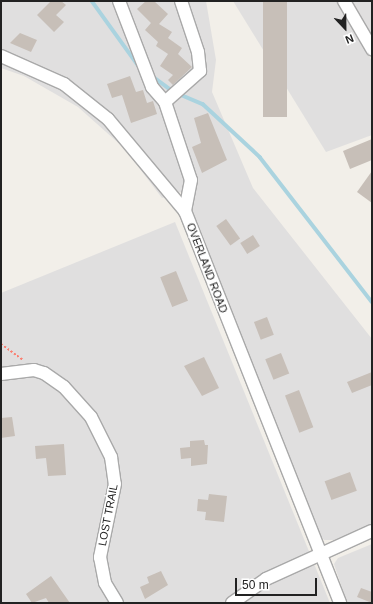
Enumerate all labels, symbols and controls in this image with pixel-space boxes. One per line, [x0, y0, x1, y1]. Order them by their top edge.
north arrow [325, 8, 365, 48]
text: N [344, 32, 355, 46]
street label: OVERLAND ROAD [184, 221, 230, 315]
street label: LOST TRAIL [96, 483, 120, 547]
scale bar [237, 570, 319, 596]
text: 50 m [242, 578, 269, 592]

